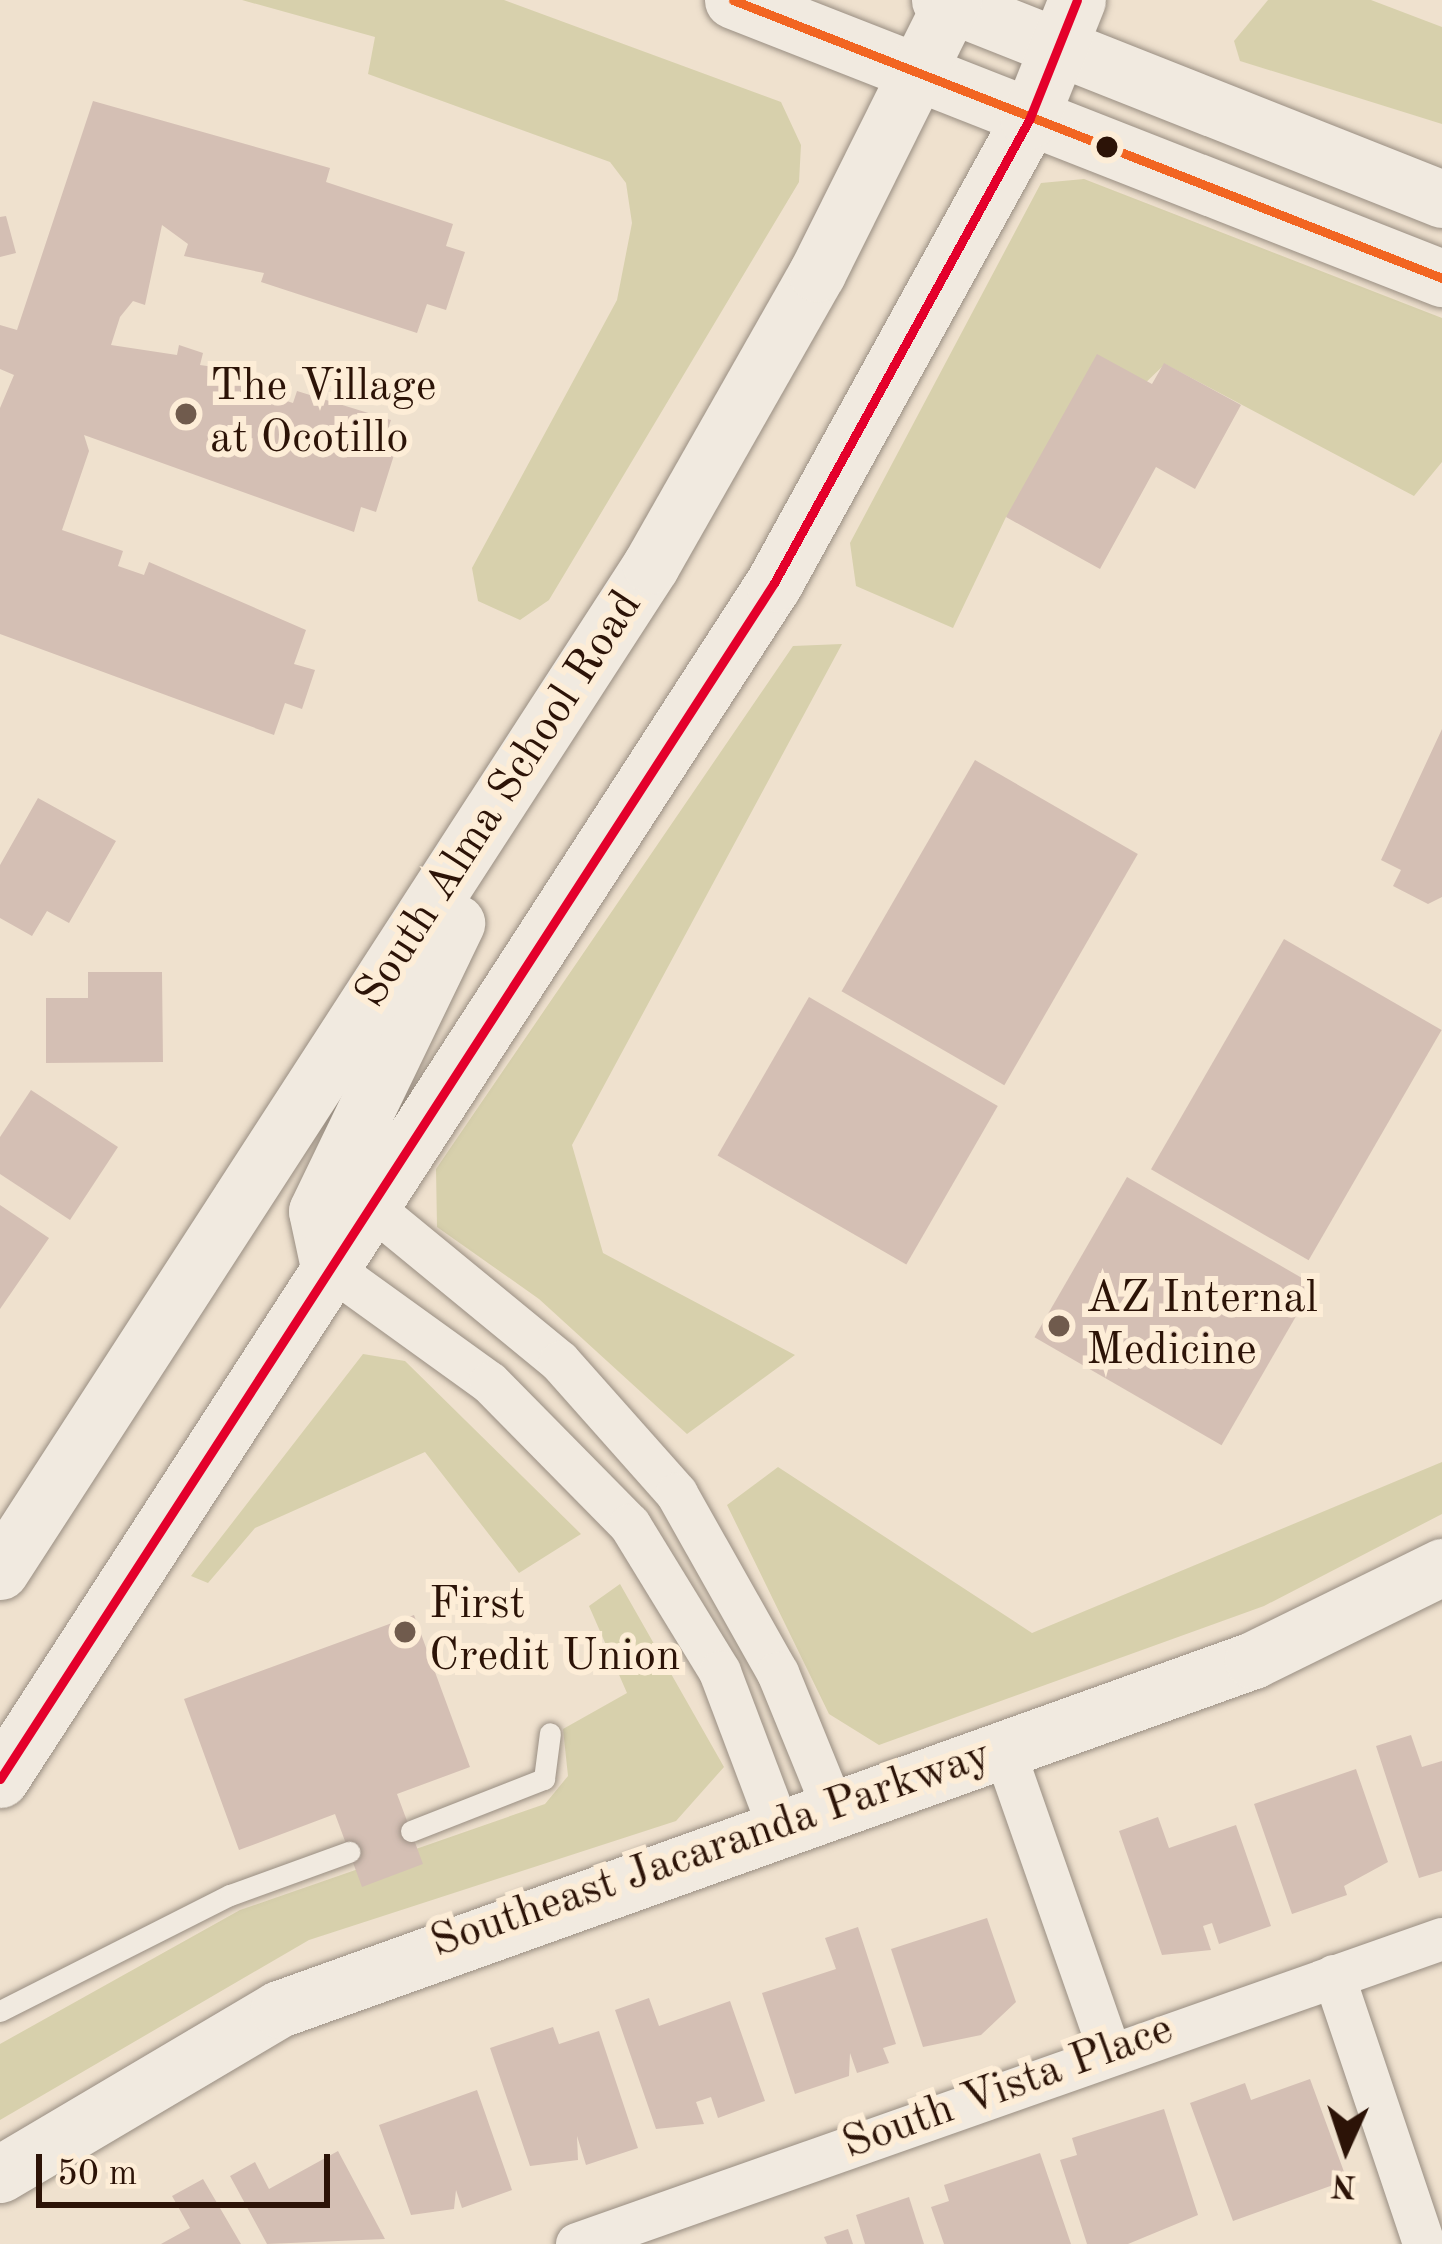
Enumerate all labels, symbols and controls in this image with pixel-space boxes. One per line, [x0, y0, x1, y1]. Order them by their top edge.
unlabelled marker [1096, 136, 1118, 158]
place label: The Village at Ocotillo [210, 361, 436, 467]
marker: The Village at Ocotillo [173, 401, 199, 427]
street label: South Alma School Road [345, 582, 655, 1018]
place label: AZ Internal Medicine [1086, 1273, 1318, 1379]
marker: AZ Internal Medicine [1043, 1310, 1075, 1342]
place label: First Credit Union [429, 1579, 680, 1685]
marker: First Credit Union [392, 1619, 418, 1645]
street label: Southeast Jacaranda Parkway [424, 1729, 998, 1971]
street label: South Vista Place [836, 2003, 1180, 2173]
north arrow [1286, 2088, 1406, 2208]
scale bar [42, 2130, 336, 2204]
text: 50 m [57, 2157, 137, 2193]
text: N [1331, 2167, 1358, 2202]

